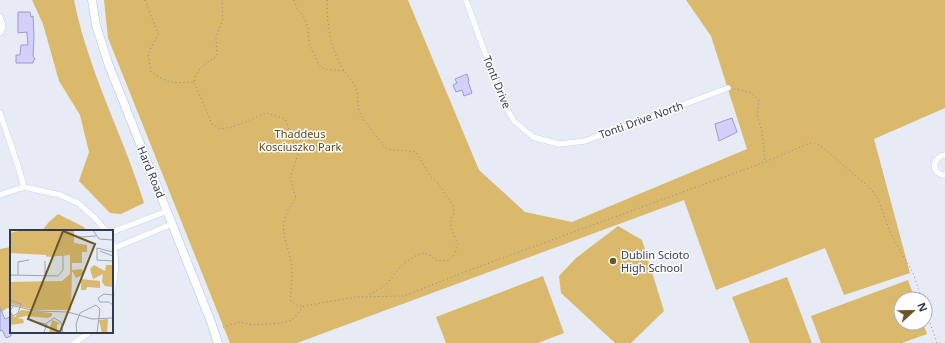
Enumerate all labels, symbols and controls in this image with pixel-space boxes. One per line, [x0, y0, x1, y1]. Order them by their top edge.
street label: Tonti Drive [480, 53, 515, 110]
street label: Tonti Drive North [597, 97, 685, 142]
park label: Thaddeus Kosciuszko Park [259, 126, 341, 154]
street label: Hard Road [134, 144, 169, 200]
inset map [10, 230, 113, 333]
place label: Dublin Scioto High School [621, 247, 690, 275]
marker: Dublin Scioto High School [608, 256, 618, 266]
north arrow [893, 291, 933, 331]
text: N [914, 300, 931, 314]

